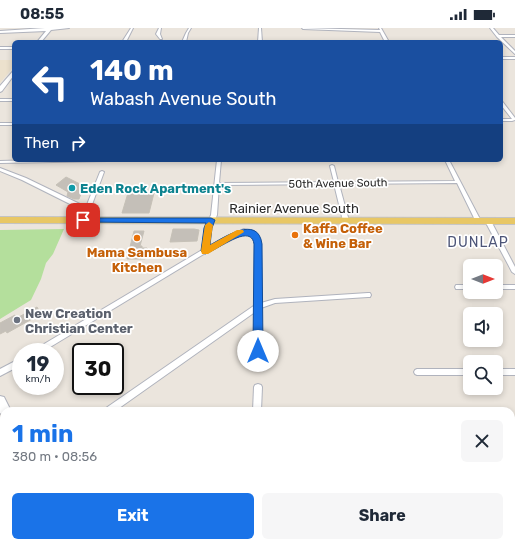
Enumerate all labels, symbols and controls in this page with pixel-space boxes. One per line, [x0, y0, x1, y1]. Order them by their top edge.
text: 08:55 [20, 5, 64, 23]
text: 140 m [90, 54, 174, 87]
icon: left [24, 56, 76, 108]
text: Wabash Avenue South [90, 88, 277, 110]
icon: right [67, 132, 89, 154]
text: Then [24, 134, 59, 152]
street label: 50th Avenue South [288, 176, 388, 191]
place label: Eden Rock Apartment's [80, 181, 231, 196]
marker: Eden Rock Apartment's [67, 183, 77, 193]
street label: Rainier Avenue South [229, 201, 359, 216]
pin [66, 203, 100, 237]
icon: arrive [72, 209, 94, 231]
place label: Kaffa Coffee & Wine Bar [303, 221, 383, 251]
marker: Kaffa Coffee & Wine Bar [290, 230, 300, 240]
marker: Mama Sambusa Kitchen [132, 233, 142, 243]
district label: DUNLAP [447, 234, 509, 251]
place label: Mama Sambusa Kitchen [87, 245, 187, 275]
north arrow [463, 259, 503, 299]
map controls [463, 259, 503, 395]
place label: New Creation Christian Center [25, 306, 133, 336]
button: sound [463, 307, 503, 347]
marker: New Creation Christian Center [12, 315, 22, 325]
position arrow [237, 330, 279, 372]
speed limit sign: 30 [72, 343, 124, 395]
text: 19 [27, 352, 49, 376]
button: search [463, 355, 503, 395]
text: km/h [26, 373, 50, 385]
text: 1 min [12, 420, 73, 448]
button: close [461, 420, 503, 462]
text: 380 m · 08:56 [12, 449, 97, 464]
button: Exit [12, 493, 254, 539]
button: Share [262, 493, 503, 539]

